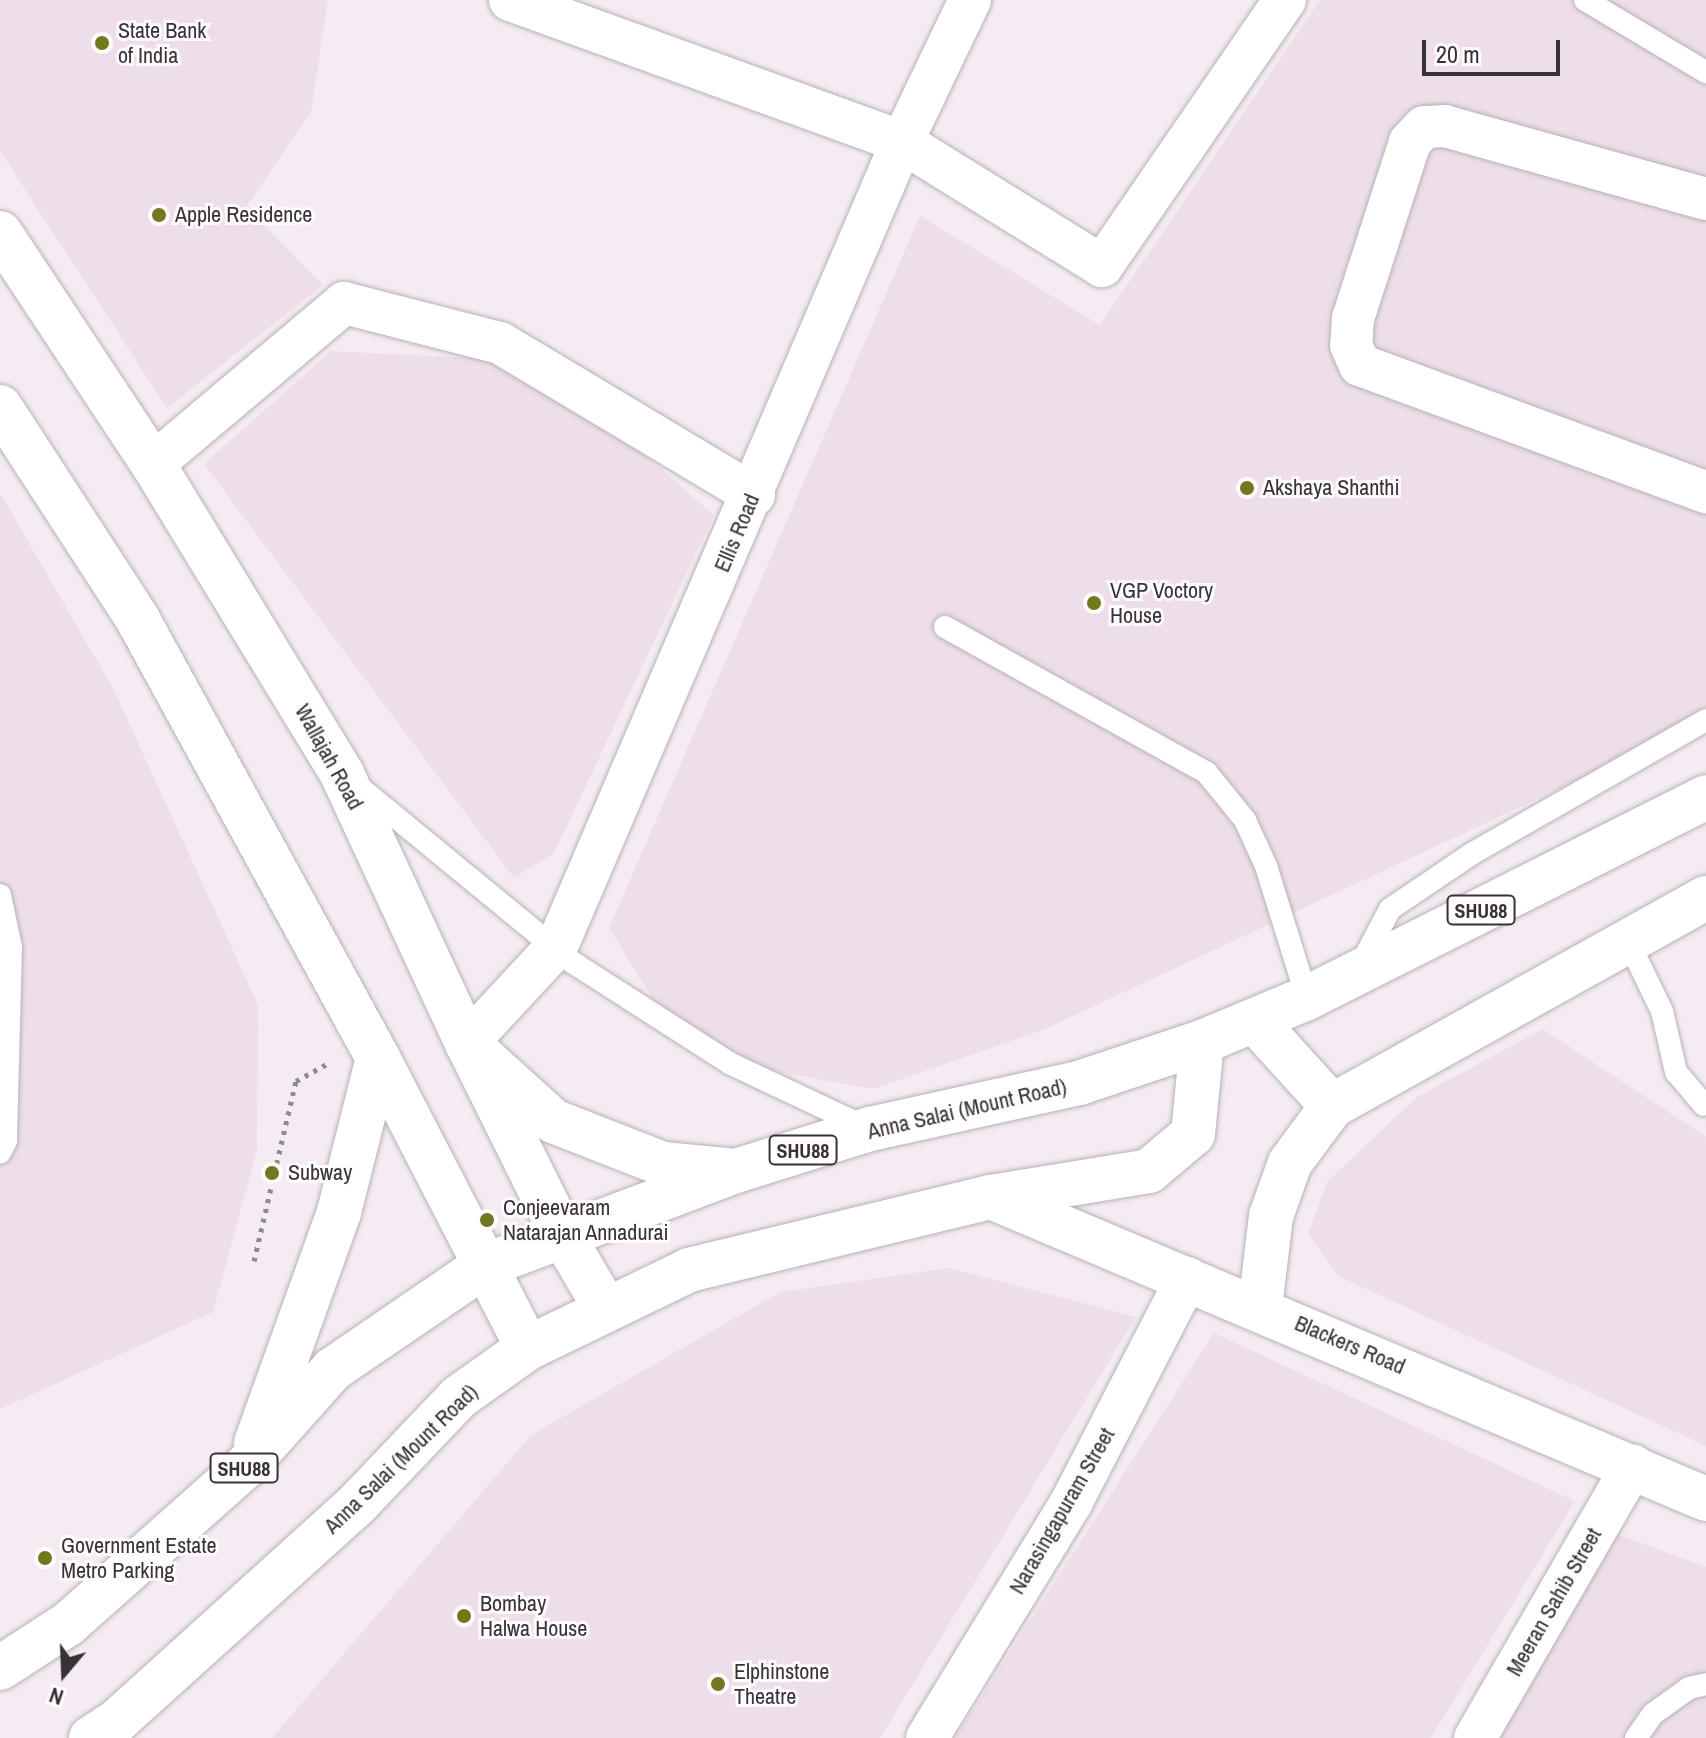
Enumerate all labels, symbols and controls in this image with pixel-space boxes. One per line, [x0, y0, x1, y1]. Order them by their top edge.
place label: State Bank of India [118, 17, 206, 68]
scale bar [1426, 24, 1564, 74]
marker: State Bank of India [93, 34, 111, 52]
text: 20 m [1436, 38, 1480, 70]
place label: Apple Residence [175, 202, 312, 228]
marker: Apple Residence [150, 206, 168, 224]
place label: Akshaya Shanthi [1263, 475, 1399, 501]
marker: Akshaya Shanthi [1238, 479, 1256, 497]
street label: Ellis Road [709, 490, 765, 576]
place label: VGP Voctory House [1110, 577, 1213, 628]
marker: VGP Voctory House [1085, 594, 1103, 612]
street label: Wallajah Road [289, 700, 369, 814]
road number: SHU88 [1445, 894, 1517, 926]
street label: Anna Salai (Mount Road) [865, 1073, 1069, 1145]
road number: SHU88 [767, 1134, 839, 1166]
place label: Subway [288, 1160, 352, 1186]
marker: Subway [263, 1164, 281, 1182]
place label: Conjeevaram Natarajan Annadurai [503, 1194, 669, 1246]
marker: Conjeevaram Natarajan Annadurai [478, 1211, 496, 1229]
street label: Blackers Road [1291, 1310, 1409, 1380]
street label: Anna Salai (Mount Road) [319, 1379, 483, 1539]
street label: Narasingapuram Street [1004, 1423, 1120, 1599]
road number: SHU88 [208, 1452, 280, 1484]
street label: Meeran Sahib Street [1501, 1523, 1607, 1681]
place label: Government Estate Metro Parking [61, 1532, 216, 1584]
marker: Government Estate Metro Parking [36, 1549, 54, 1567]
place label: Bombay Halwa House [480, 1590, 587, 1642]
marker: Bombay Halwa House [455, 1607, 473, 1625]
north arrow [24, 1634, 104, 1714]
place label: Elphinstone Theatre [734, 1658, 829, 1710]
marker: Elphinstone Theatre [709, 1675, 727, 1693]
text: N [45, 1680, 67, 1713]

